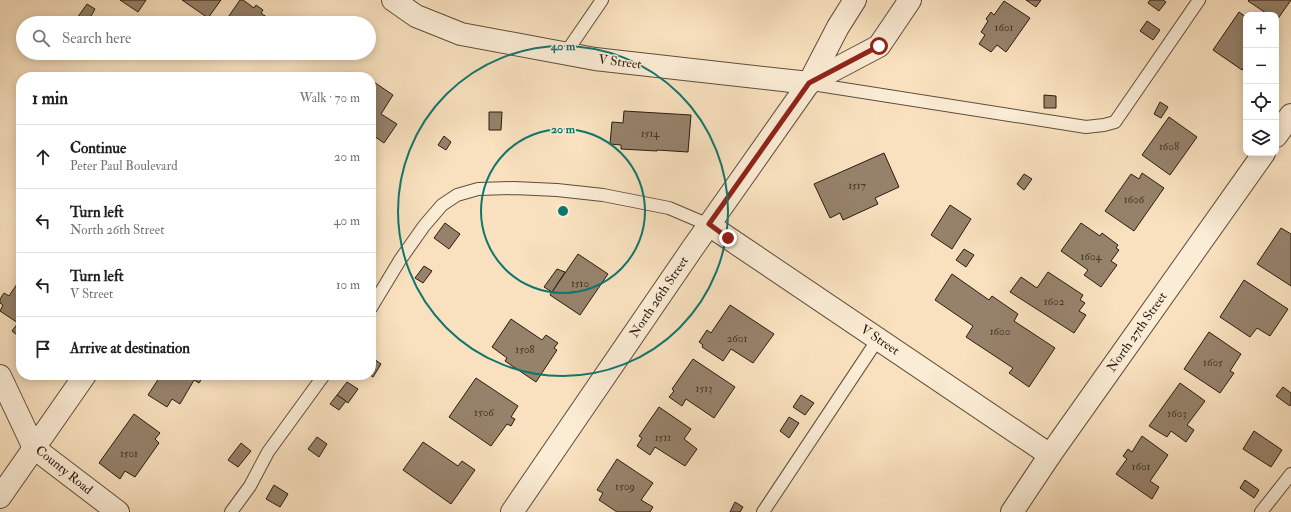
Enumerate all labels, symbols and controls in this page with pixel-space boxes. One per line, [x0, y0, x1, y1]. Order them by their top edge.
map controls [1243, 12, 1279, 156]
button: + [1243, 12, 1279, 48]
search box [16, 16, 376, 60]
house number: 1601 [995, 21, 1014, 34]
icon: search [30, 27, 52, 49]
text: Search here [62, 29, 131, 48]
route start [870, 37, 888, 55]
text: 40 m [550, 39, 576, 54]
button: − [1243, 48, 1279, 84]
street label: V Street [598, 51, 642, 73]
button: locate [1243, 84, 1279, 120]
text: 1 min [32, 88, 68, 109]
text: Walk · 70 m [300, 90, 360, 106]
button: layers [1243, 120, 1279, 156]
text: 20 m [551, 122, 576, 137]
house number: 1514 [641, 127, 660, 140]
text: Continue [70, 139, 126, 158]
house number: 1608 [1159, 140, 1179, 153]
icon: ahead [32, 146, 54, 168]
text: 20 m [334, 149, 360, 165]
text: Peter Paul Boulevard [70, 158, 178, 174]
house number: 1517 [848, 179, 866, 192]
house number: 1606 [1124, 193, 1146, 206]
text: Turn left [70, 203, 124, 222]
centre of rings [556, 204, 570, 218]
icon: left [32, 210, 54, 232]
text: 40 m [334, 213, 360, 229]
text: North 26th Street [70, 222, 164, 238]
route end [719, 229, 737, 247]
house number: 1604 [1081, 250, 1103, 263]
street label: North 26th Street [626, 253, 692, 341]
text: Turn left [70, 267, 124, 286]
icon: left [32, 274, 54, 296]
text: 10 m [336, 277, 360, 293]
house number: 1510 [571, 277, 589, 290]
text: V Street [70, 286, 113, 302]
street label: North 27th Street [1104, 289, 1170, 375]
house number: 1602 [1044, 295, 1065, 308]
street label: V Street [858, 321, 902, 359]
house number: 1600 [990, 325, 1011, 338]
house number: 2601 [727, 332, 747, 345]
icon: arrive [32, 338, 54, 360]
text: Arrive at destination [70, 339, 190, 358]
house number: 1508 [515, 343, 535, 356]
house number: 1605 [1203, 356, 1223, 369]
house number: 1513 [696, 382, 712, 395]
house number: 1506 [474, 406, 495, 419]
house number: 1603 [1167, 407, 1187, 420]
house number: 1511 [655, 431, 671, 444]
street label: County Road [32, 442, 96, 499]
house number: 1501 [120, 447, 138, 460]
house number: 1601 [1132, 460, 1151, 473]
house number: 1509 [615, 480, 635, 493]

